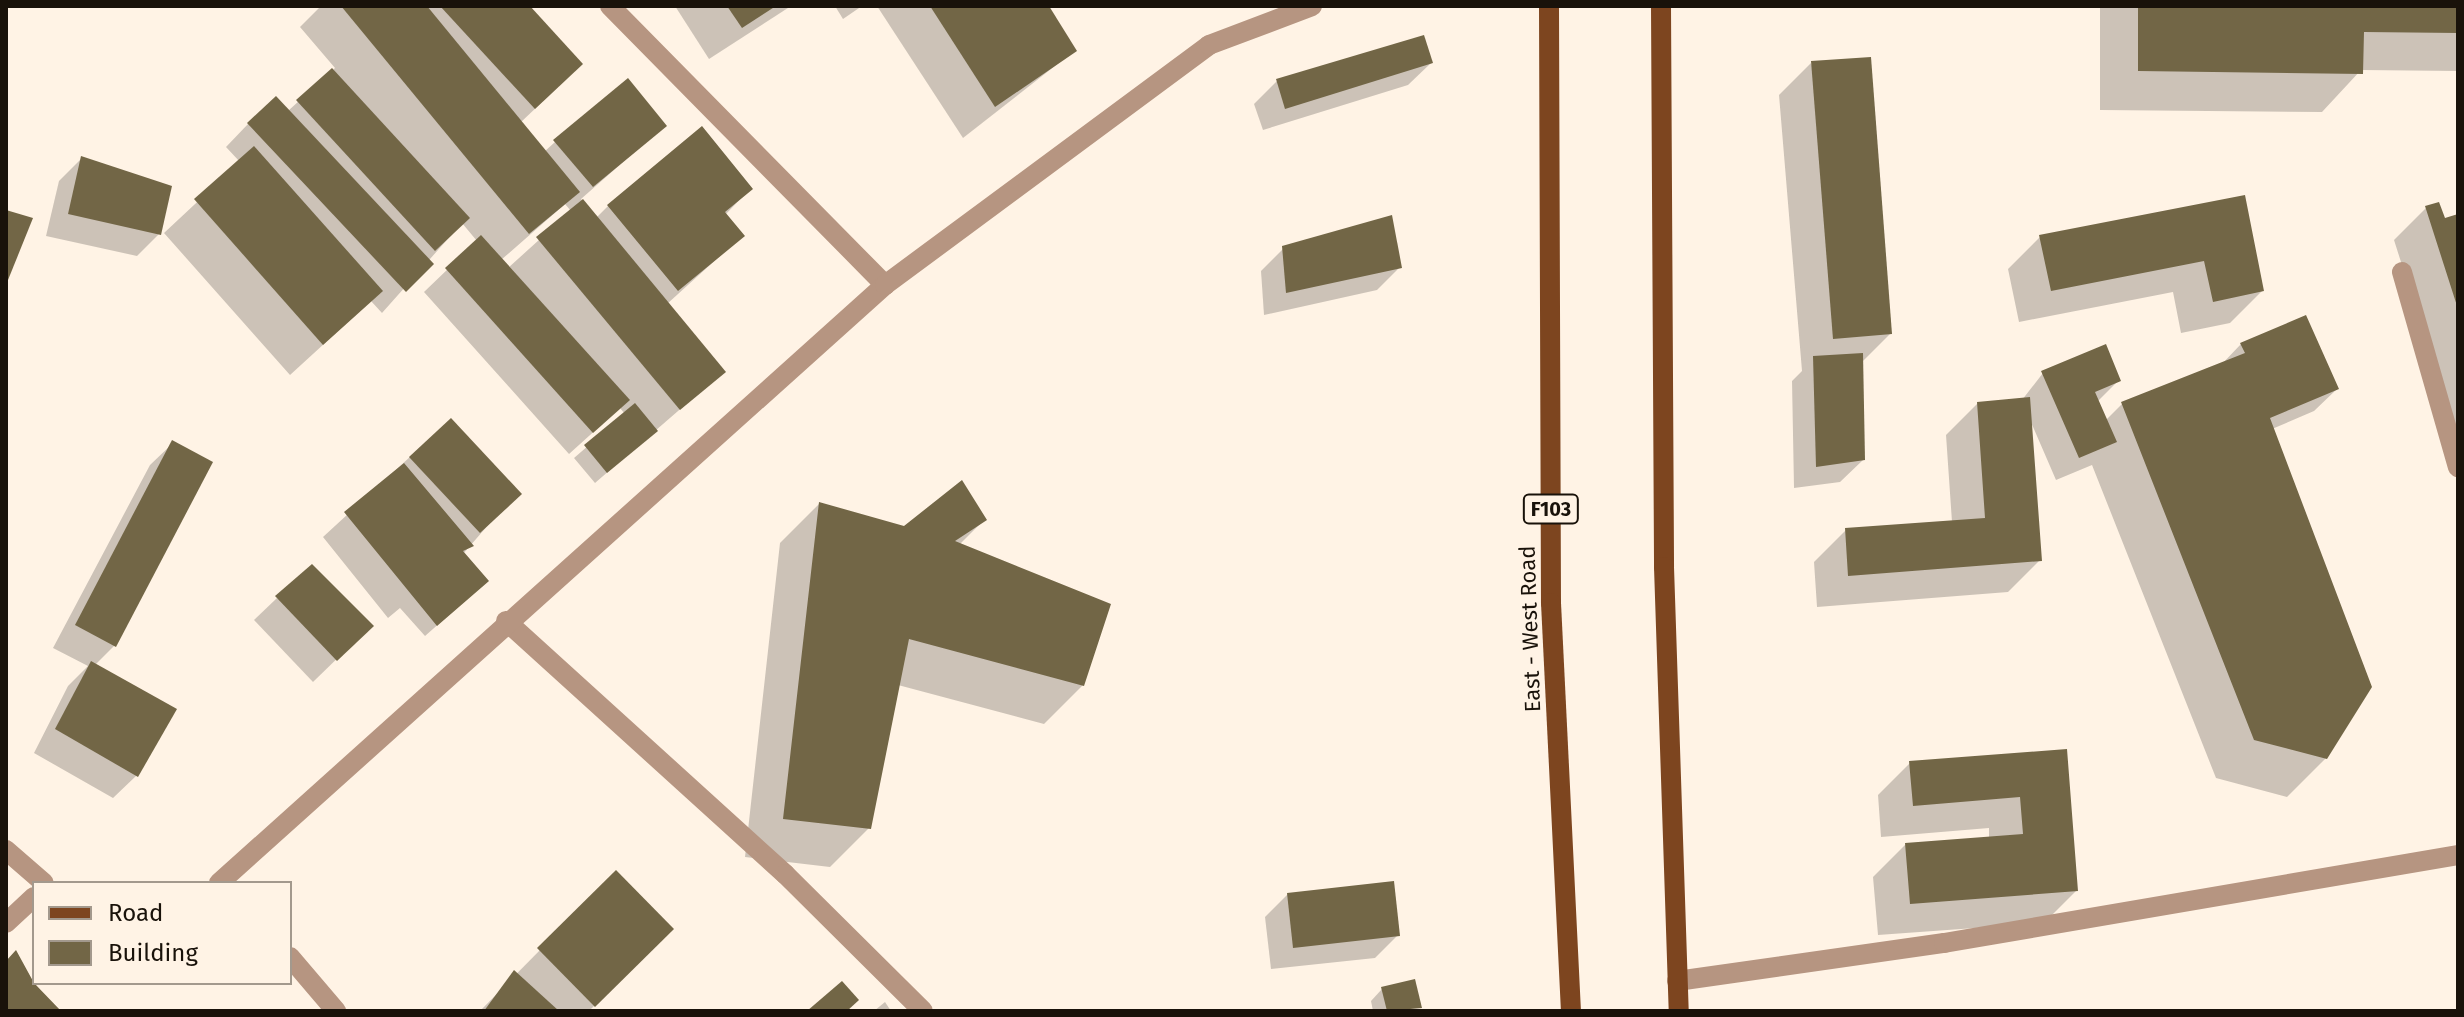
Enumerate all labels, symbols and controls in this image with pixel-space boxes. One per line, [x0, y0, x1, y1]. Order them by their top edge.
road number: F103 [1521, 493, 1581, 525]
street label: East - West Road [1514, 545, 1546, 713]
legend [32, 881, 292, 985]
text: Road [108, 899, 163, 927]
text: Building [108, 939, 198, 967]

